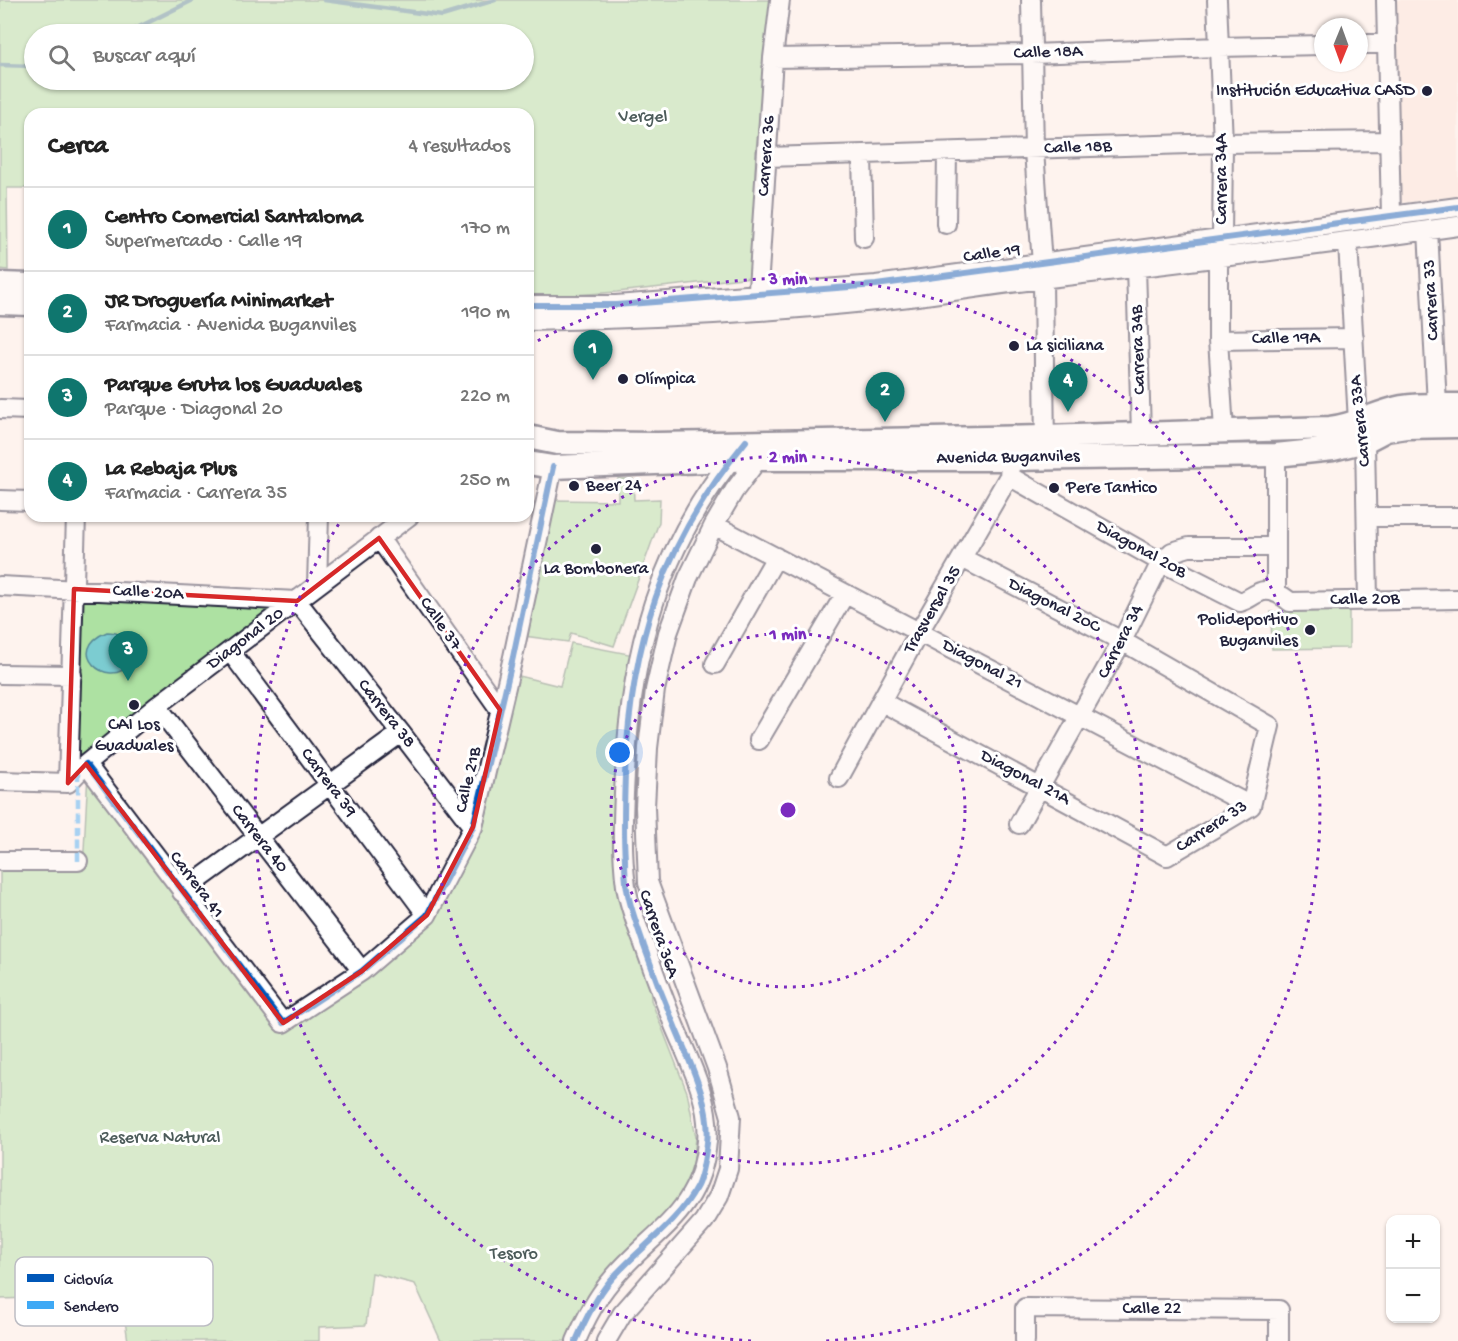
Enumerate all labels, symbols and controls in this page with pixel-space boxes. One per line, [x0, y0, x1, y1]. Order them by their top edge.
north arrow [1314, 18, 1368, 72]
search box [24, 24, 534, 90]
icon: search [45, 41, 78, 74]
street label: Calle 18A [1013, 41, 1084, 65]
text: Buscar aquí [93, 44, 196, 70]
place label: Institución Educativa CASD [1216, 81, 1415, 102]
marker: Institución Educativa CASD [1420, 84, 1434, 98]
park label: Vergel [617, 107, 668, 128]
street label: Carrera 36 [754, 114, 780, 197]
text: Cerca [48, 132, 108, 163]
street label: Carrera 34A [1212, 132, 1233, 224]
text: 4 resultados [409, 136, 510, 159]
street label: Calle 18B [1044, 136, 1113, 160]
text: Centro Comercial Santaloma [105, 205, 363, 231]
text: 1 [63, 218, 72, 241]
text: 170 m [461, 218, 510, 241]
text: Supermercado · Calle 19 [105, 231, 302, 254]
street label: Calle 19 [962, 240, 1022, 268]
street label: Carrera 33 [1419, 259, 1445, 341]
text: 3 min [768, 270, 808, 291]
text: JR Droguería Minimarket [105, 289, 332, 315]
text: 2 [63, 302, 72, 325]
text: 190 m [462, 302, 510, 325]
street label: Carrera 34B [1127, 304, 1151, 395]
text: Farmacia · Avenida Buganviles [105, 315, 356, 338]
street label: Calle 19A [1252, 328, 1322, 350]
pin: 1 [574, 330, 612, 380]
place label: La siciliana [1026, 336, 1105, 357]
marker: La siciliana [1007, 339, 1021, 353]
pin: 4 [1048, 362, 1088, 412]
place label: Olímpica [635, 369, 696, 390]
marker: Olímpica [616, 372, 630, 386]
pin: 2 [866, 372, 904, 422]
text: Parque Gruta los Guaduales [105, 373, 361, 399]
street label: Carrera 33A [1346, 373, 1376, 468]
text: 3 [62, 386, 73, 409]
text: 220 m [460, 386, 510, 409]
text: Parque · Diagonal 20 [105, 399, 283, 422]
street label: Avenida Buganviles [936, 446, 1081, 470]
text: 2 min [769, 448, 808, 469]
text: La Rebaja Plus [105, 457, 236, 483]
text: 4 [63, 470, 72, 493]
text: 250 m [459, 470, 510, 493]
place label: Beer 24 [585, 476, 642, 497]
place label: Pere Tantico [1065, 478, 1157, 499]
marker: Beer 24 [567, 479, 581, 493]
marker: Pere Tantico [1047, 481, 1061, 495]
text: Farmacia · Carrera 35 [105, 483, 287, 506]
street label: Diagonal 20B [1091, 516, 1191, 584]
marker: La Bombonera [589, 542, 603, 556]
place label: La Bombonera [543, 559, 650, 580]
street label: Trasversal 35 [899, 563, 966, 658]
street label: Diagonal 20C [1003, 573, 1105, 639]
street label: Calle 20A [112, 581, 185, 605]
street label: Calle 20B [1330, 589, 1401, 611]
street label: Calle 37 [414, 593, 466, 655]
street label: Carrera 34 [1093, 601, 1149, 683]
street label: Diagonal 20 [203, 603, 289, 675]
place label: Polideportivo Buganviles [1197, 610, 1299, 652]
marker: Polideportivo Buganviles [1303, 623, 1317, 637]
text: 1 min [769, 625, 807, 646]
pin: 3 [108, 632, 148, 681]
street label: Diagonal 21 [937, 635, 1026, 695]
street label: Carrera 38 [353, 675, 419, 753]
marker: CAI Los Guaduales [127, 698, 141, 712]
place label: CAI Los Guaduales [95, 715, 175, 757]
your location [605, 738, 634, 767]
street label: Carrera 39 [295, 744, 361, 822]
street label: Calle 21B [451, 744, 487, 815]
street label: Diagonal 21A [976, 745, 1075, 811]
street label: Carrera 33 [1172, 796, 1252, 858]
centre of rings [778, 800, 798, 820]
street label: Carrera 40 [226, 801, 292, 877]
street label: Carrera 41 [164, 847, 228, 923]
street label: Carrera 36A [633, 887, 683, 982]
park label: Reserva Natural [99, 1128, 221, 1149]
map controls [1386, 1215, 1440, 1323]
button: + [1386, 1215, 1440, 1269]
park label: Tesoro [489, 1244, 538, 1265]
legend [15, 1257, 213, 1326]
button: − [1386, 1269, 1440, 1323]
text: Ciclovía [64, 1272, 114, 1291]
text: Sendero [64, 1299, 119, 1318]
street label: Calle 22 [1123, 1299, 1182, 1320]

